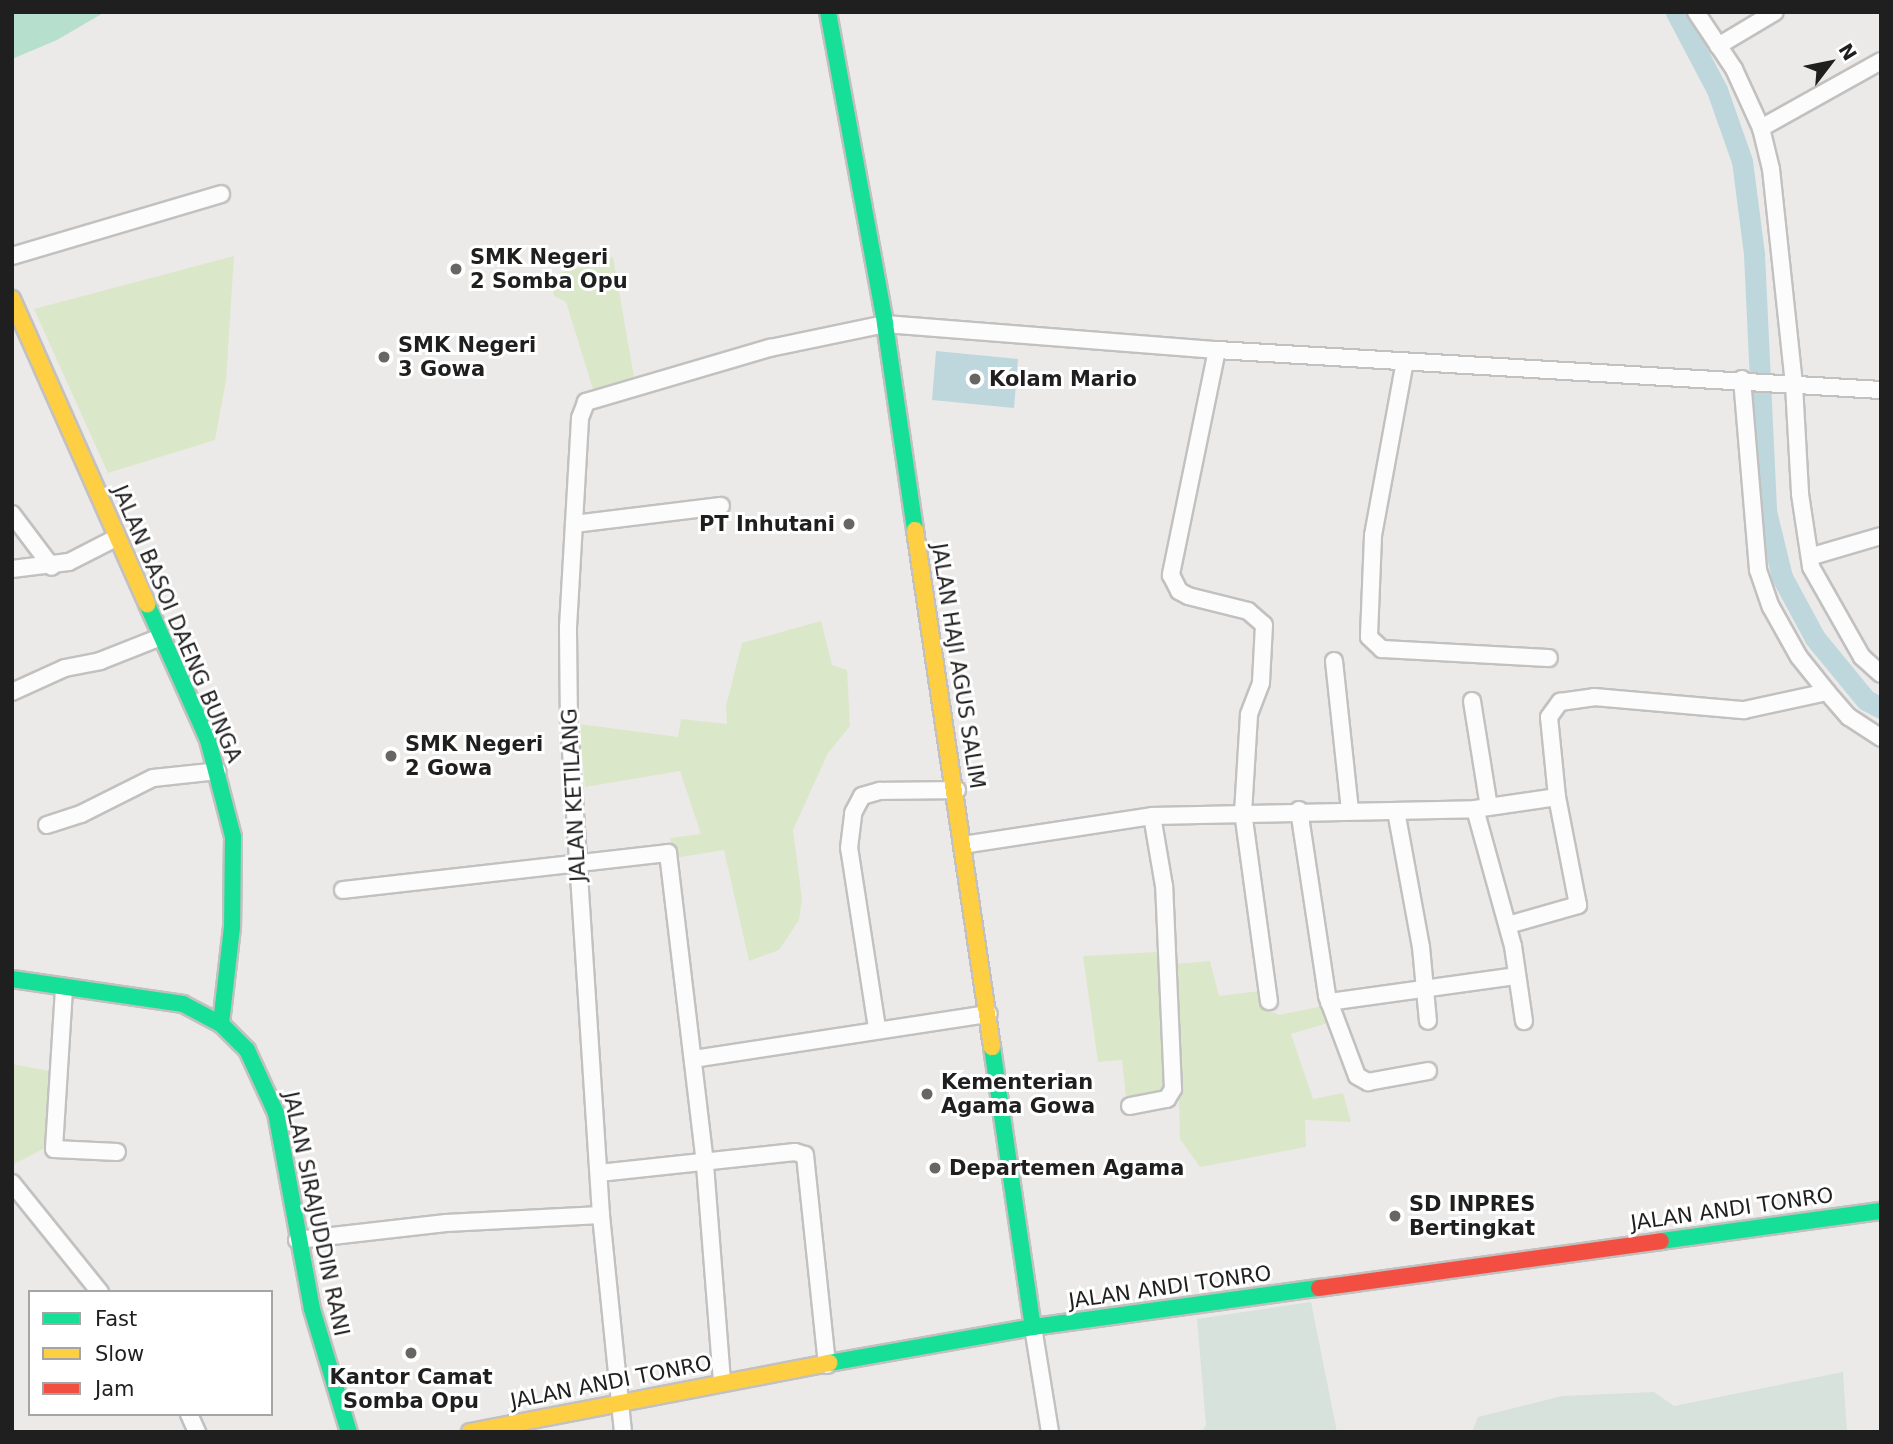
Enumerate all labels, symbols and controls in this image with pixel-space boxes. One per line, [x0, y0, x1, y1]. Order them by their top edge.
north arrow [1795, 28, 1865, 98]
text: N [1834, 39, 1861, 64]
place label: SMK Negeri 2 Somba Opu [470, 244, 628, 294]
marker: SMK Negeri 2 Somba Opu [448, 261, 464, 277]
place label: SMK Negeri 3 Gowa [398, 332, 536, 382]
marker: SMK Negeri 3 Gowa [376, 349, 392, 365]
place label: Kolam Mario [989, 366, 1137, 392]
marker: Kolam Mario [967, 371, 983, 387]
street label: JALAN BASOI DAENG BUNGA [107, 482, 247, 766]
place label: PT Inhutani [699, 511, 835, 537]
marker: PT Inhutani [841, 516, 857, 532]
street label: JALAN HAJI AGUS SALIM [926, 542, 990, 790]
street label: JALAN KETILANG [557, 708, 591, 882]
place label: SMK Negeri 2 Gowa [405, 731, 543, 781]
marker: SMK Negeri 2 Gowa [383, 748, 399, 764]
place label: Kementerian Agama Gowa [941, 1069, 1095, 1119]
marker: Kementerian Agama Gowa [919, 1086, 935, 1102]
street label: JALAN SIRAJUDDIN RANI [278, 1089, 354, 1339]
place label: Departemen Agama [949, 1155, 1184, 1181]
marker: Departemen Agama [927, 1160, 943, 1176]
street label: JALAN ANDI TONRO [1629, 1182, 1835, 1236]
place label: SD INPRES Bertingkat [1409, 1191, 1535, 1241]
marker: SD INPRES Bertingkat [1387, 1208, 1403, 1224]
street label: JALAN ANDI TONRO [1067, 1260, 1273, 1314]
legend [28, 1290, 273, 1416]
text: Fast [95, 1307, 137, 1331]
text: Slow [95, 1342, 144, 1366]
marker: Kantor Camat Somba Opu [403, 1345, 419, 1361]
street label: JALAN ANDI TONRO [508, 1350, 714, 1414]
place label: Kantor Camat Somba Opu [329, 1364, 493, 1414]
text: Jam [95, 1377, 135, 1401]

